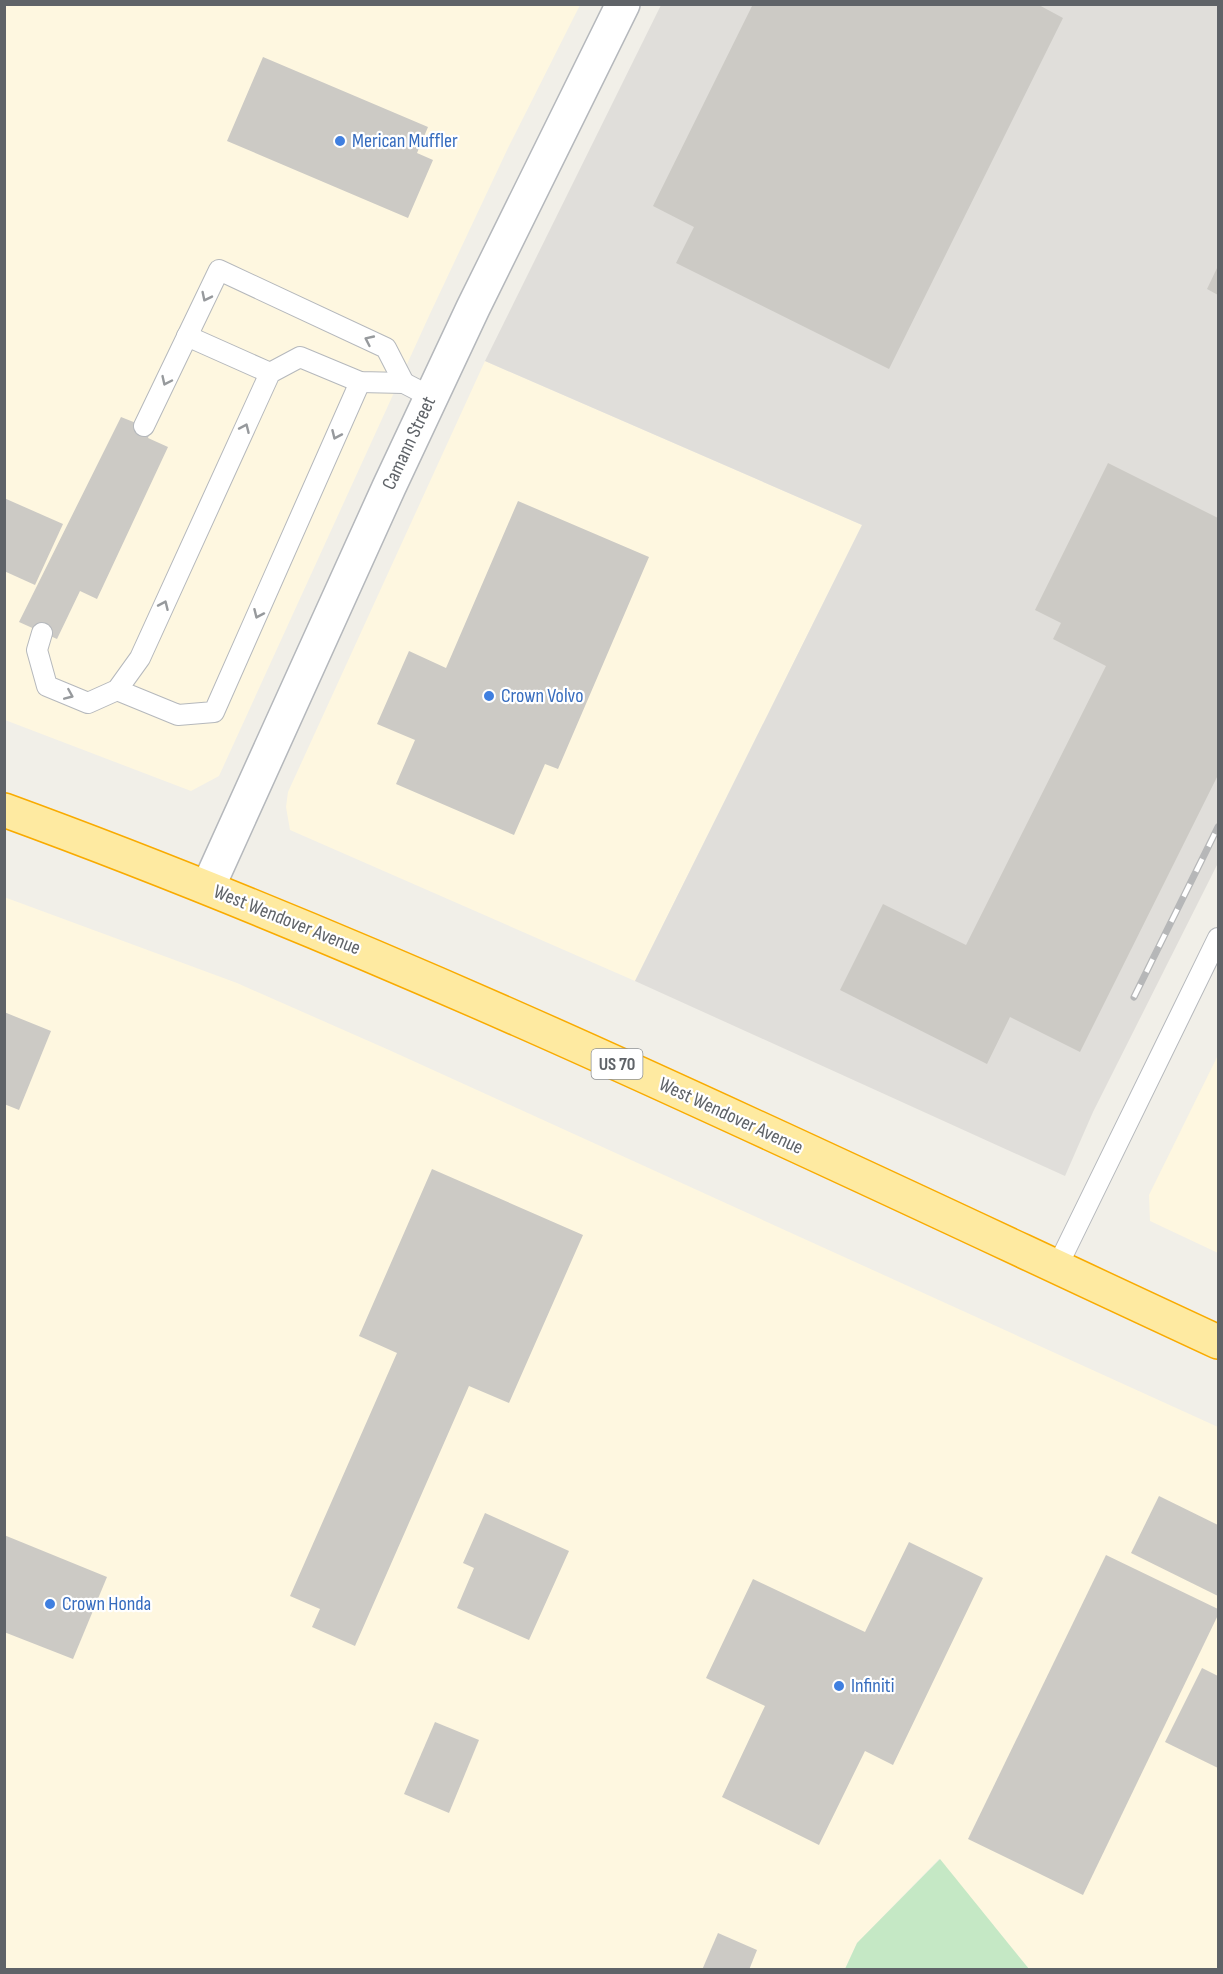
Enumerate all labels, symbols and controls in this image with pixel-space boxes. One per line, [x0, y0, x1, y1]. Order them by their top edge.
place label: Merican Muffler [352, 129, 458, 153]
marker: Merican Muffler [333, 134, 347, 148]
one-way arrow [202, 291, 213, 302]
one-way arrow [364, 335, 375, 347]
one-way arrow [161, 375, 173, 386]
street label: Camann Street [377, 393, 441, 493]
one-way arrow [237, 423, 249, 434]
one-way arrow [332, 429, 344, 440]
one-way arrow [157, 601, 169, 612]
one-way arrow [253, 607, 265, 618]
place label: Crown Volvo [501, 684, 584, 708]
one-way arrow [63, 688, 74, 700]
marker: Crown Volvo [482, 689, 496, 703]
street label: West Wendover Avenue [210, 880, 364, 960]
road number: US 70 [592, 1049, 642, 1079]
street label: West Wendover Avenue [655, 1072, 807, 1160]
place label: Crown Honda [62, 1592, 151, 1616]
marker: Crown Honda [43, 1597, 57, 1611]
place label: Infiniti [851, 1674, 894, 1698]
marker: Infiniti [832, 1679, 846, 1693]

